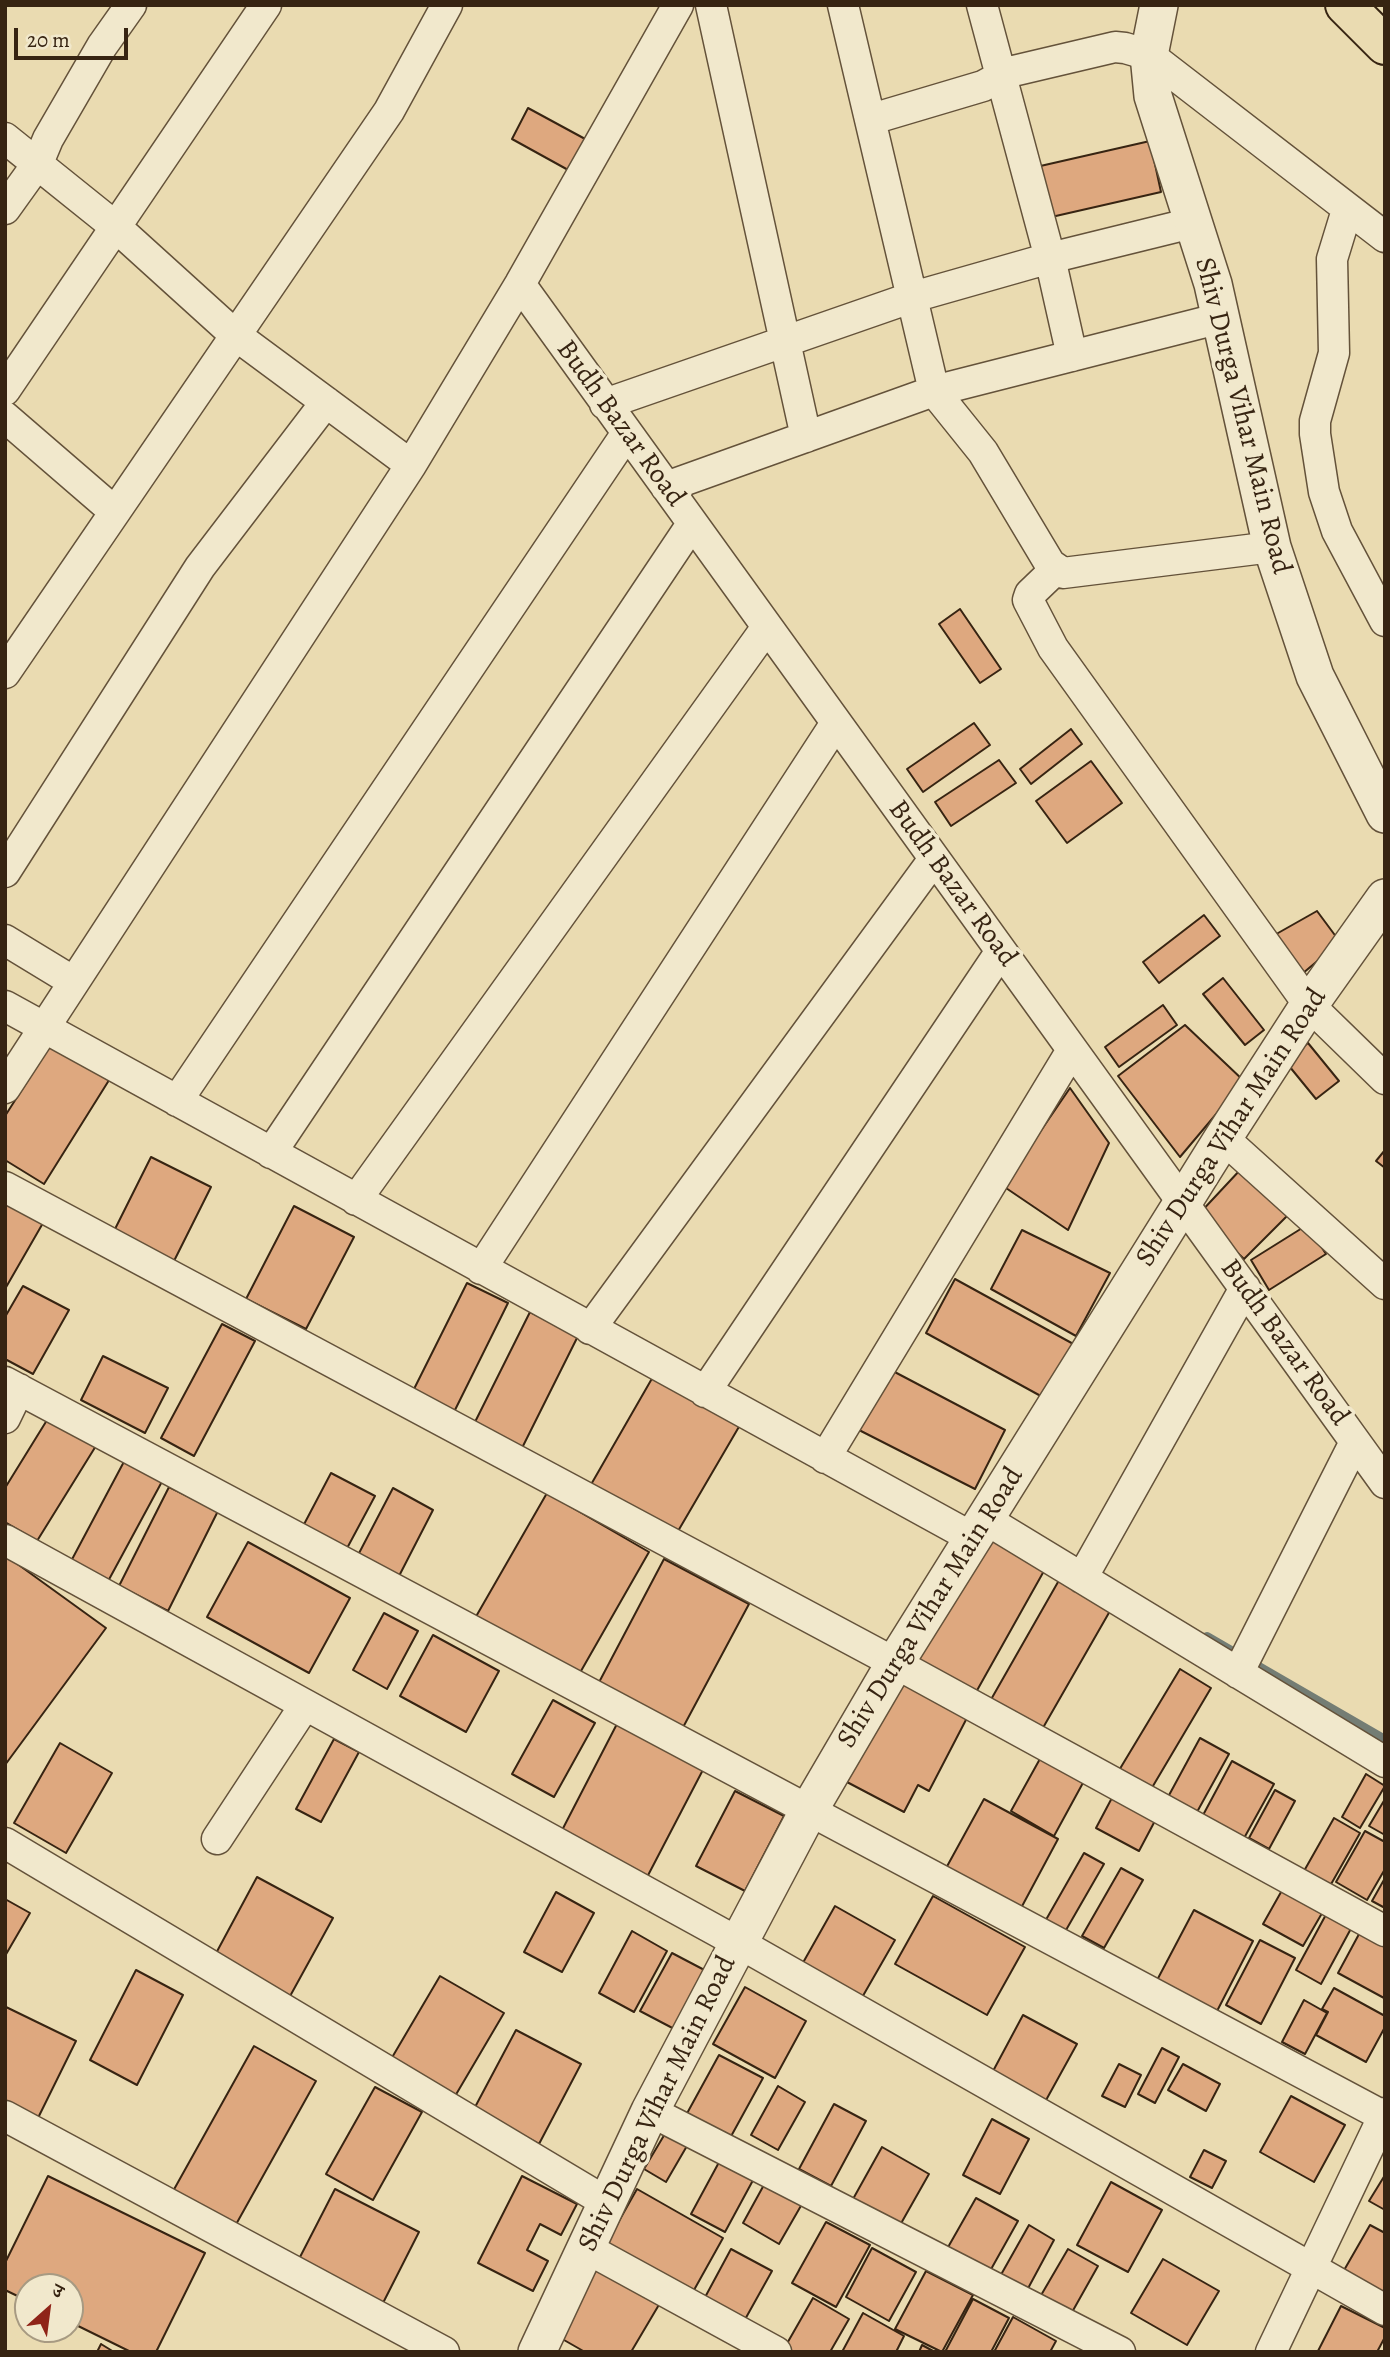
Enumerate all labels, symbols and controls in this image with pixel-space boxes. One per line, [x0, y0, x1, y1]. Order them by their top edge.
scale bar [18, 14, 131, 58]
text: 20 m [27, 26, 70, 54]
street label: Shiv Durga Vihar Main Road [1186, 254, 1298, 578]
street label: Budh Bazar Road [548, 334, 692, 514]
street label: Budh Bazar Road [880, 794, 1024, 974]
street label: Shiv Durga Vihar Main Road [1129, 983, 1335, 1273]
street label: Budh Bazar Road [1212, 1253, 1356, 1433]
street label: Shiv Durga Vihar Main Road [831, 1461, 1031, 1755]
street label: Shiv Durga Vihar Main Road [572, 1951, 744, 2257]
north arrow [14, 2273, 84, 2343]
text: उ [48, 2277, 68, 2305]

